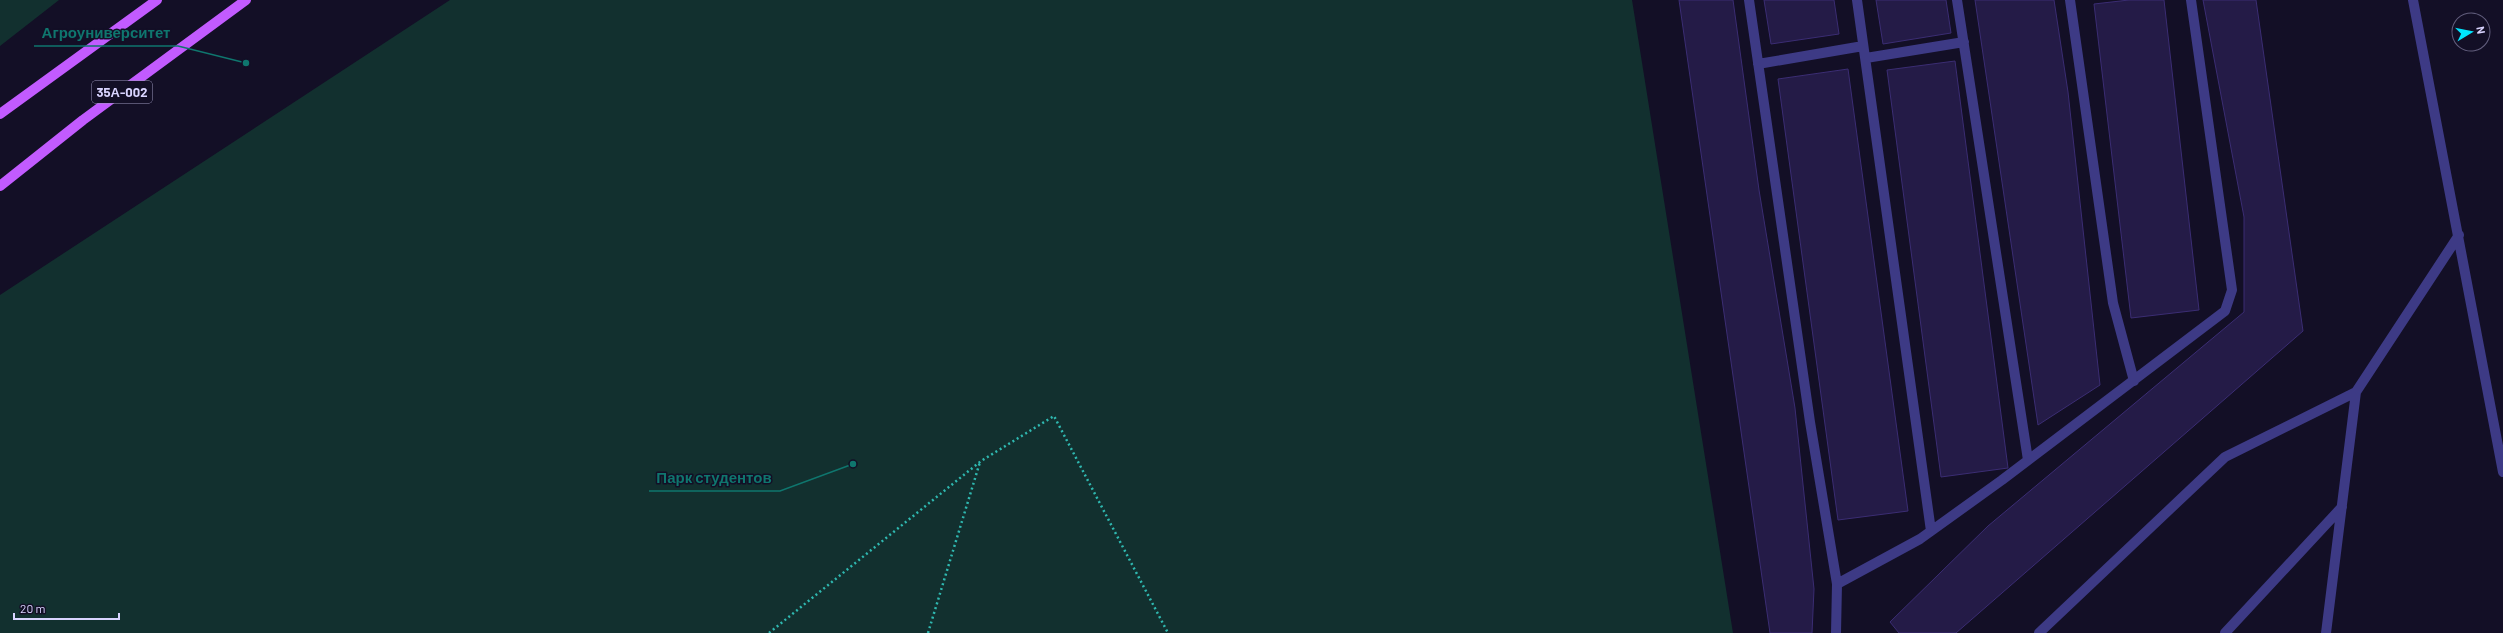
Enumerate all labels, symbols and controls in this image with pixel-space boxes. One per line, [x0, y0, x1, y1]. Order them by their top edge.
north arrow [2451, 12, 2491, 52]
callout: Агроуниверситет [34, 19, 178, 46]
text: Агроуниверситет [42, 23, 170, 41]
text: N [2474, 25, 2488, 35]
road number: 35А-002 [92, 81, 152, 103]
callout: Парк студентов [649, 464, 780, 491]
text: Парк студентов [656, 468, 772, 486]
scale bar [14, 595, 119, 621]
text: 20 m [20, 601, 46, 615]

